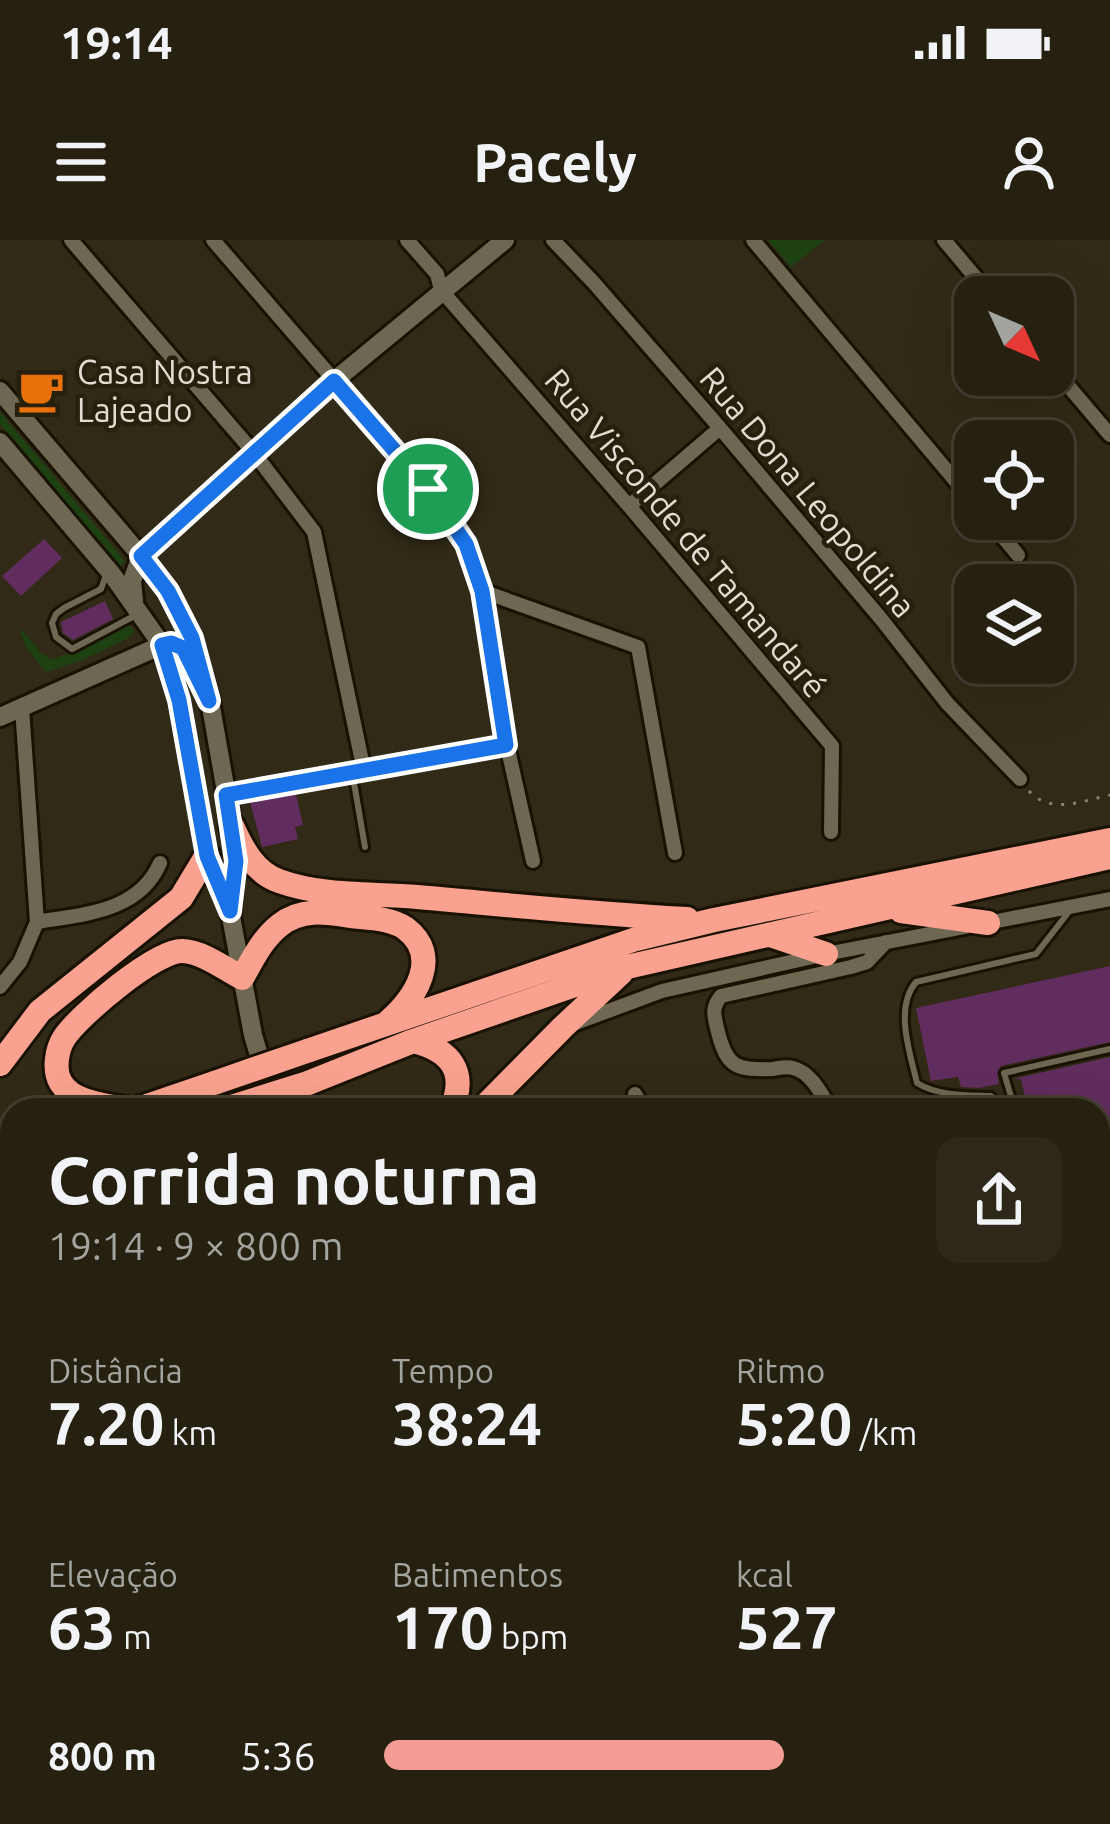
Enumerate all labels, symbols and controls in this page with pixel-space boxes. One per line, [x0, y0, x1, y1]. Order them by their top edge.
text: 19:14 [60, 17, 173, 68]
icon: menu [48, 129, 114, 195]
icon: person [996, 129, 1062, 195]
text: Pacely [473, 132, 637, 192]
north arrow [954, 276, 1074, 396]
map controls [954, 276, 1074, 684]
place label: Casa Nostra Lajeado [77, 353, 253, 428]
street label: Rua Dona Leopoldina [693, 359, 924, 624]
street label: Rua Visconde de Tamandaré [538, 361, 835, 704]
cafe icon: Casa Nostra Lajeado [16, 366, 66, 416]
button: locate [954, 420, 1074, 540]
pin [377, 438, 479, 540]
icon: arrive [395, 456, 461, 522]
button: layers [954, 564, 1074, 684]
button: share [936, 1137, 1062, 1263]
text: Corrida noturna [48, 1142, 540, 1216]
text: 19:14 · 9 × 800 m [48, 1224, 343, 1267]
text: Distância [48, 1352, 183, 1389]
text: Tempo [392, 1352, 494, 1389]
text: Ritmo [736, 1352, 825, 1389]
text: 7.20 [48, 1389, 164, 1456]
text: 38:24 [392, 1389, 542, 1456]
text: 5:20 [736, 1389, 852, 1456]
text: km [164, 1414, 217, 1451]
text: /km [852, 1414, 917, 1451]
text: Elevação [48, 1556, 178, 1593]
text: Batimentos [392, 1556, 563, 1593]
text: kcal [736, 1556, 793, 1593]
text: 63 [48, 1593, 116, 1660]
text: 170 [392, 1593, 494, 1660]
text: 527 [736, 1593, 838, 1660]
text: m [116, 1618, 152, 1655]
text: bpm [494, 1618, 568, 1655]
text: 800 m [48, 1734, 157, 1777]
text: 5:36 [240, 1734, 316, 1777]

